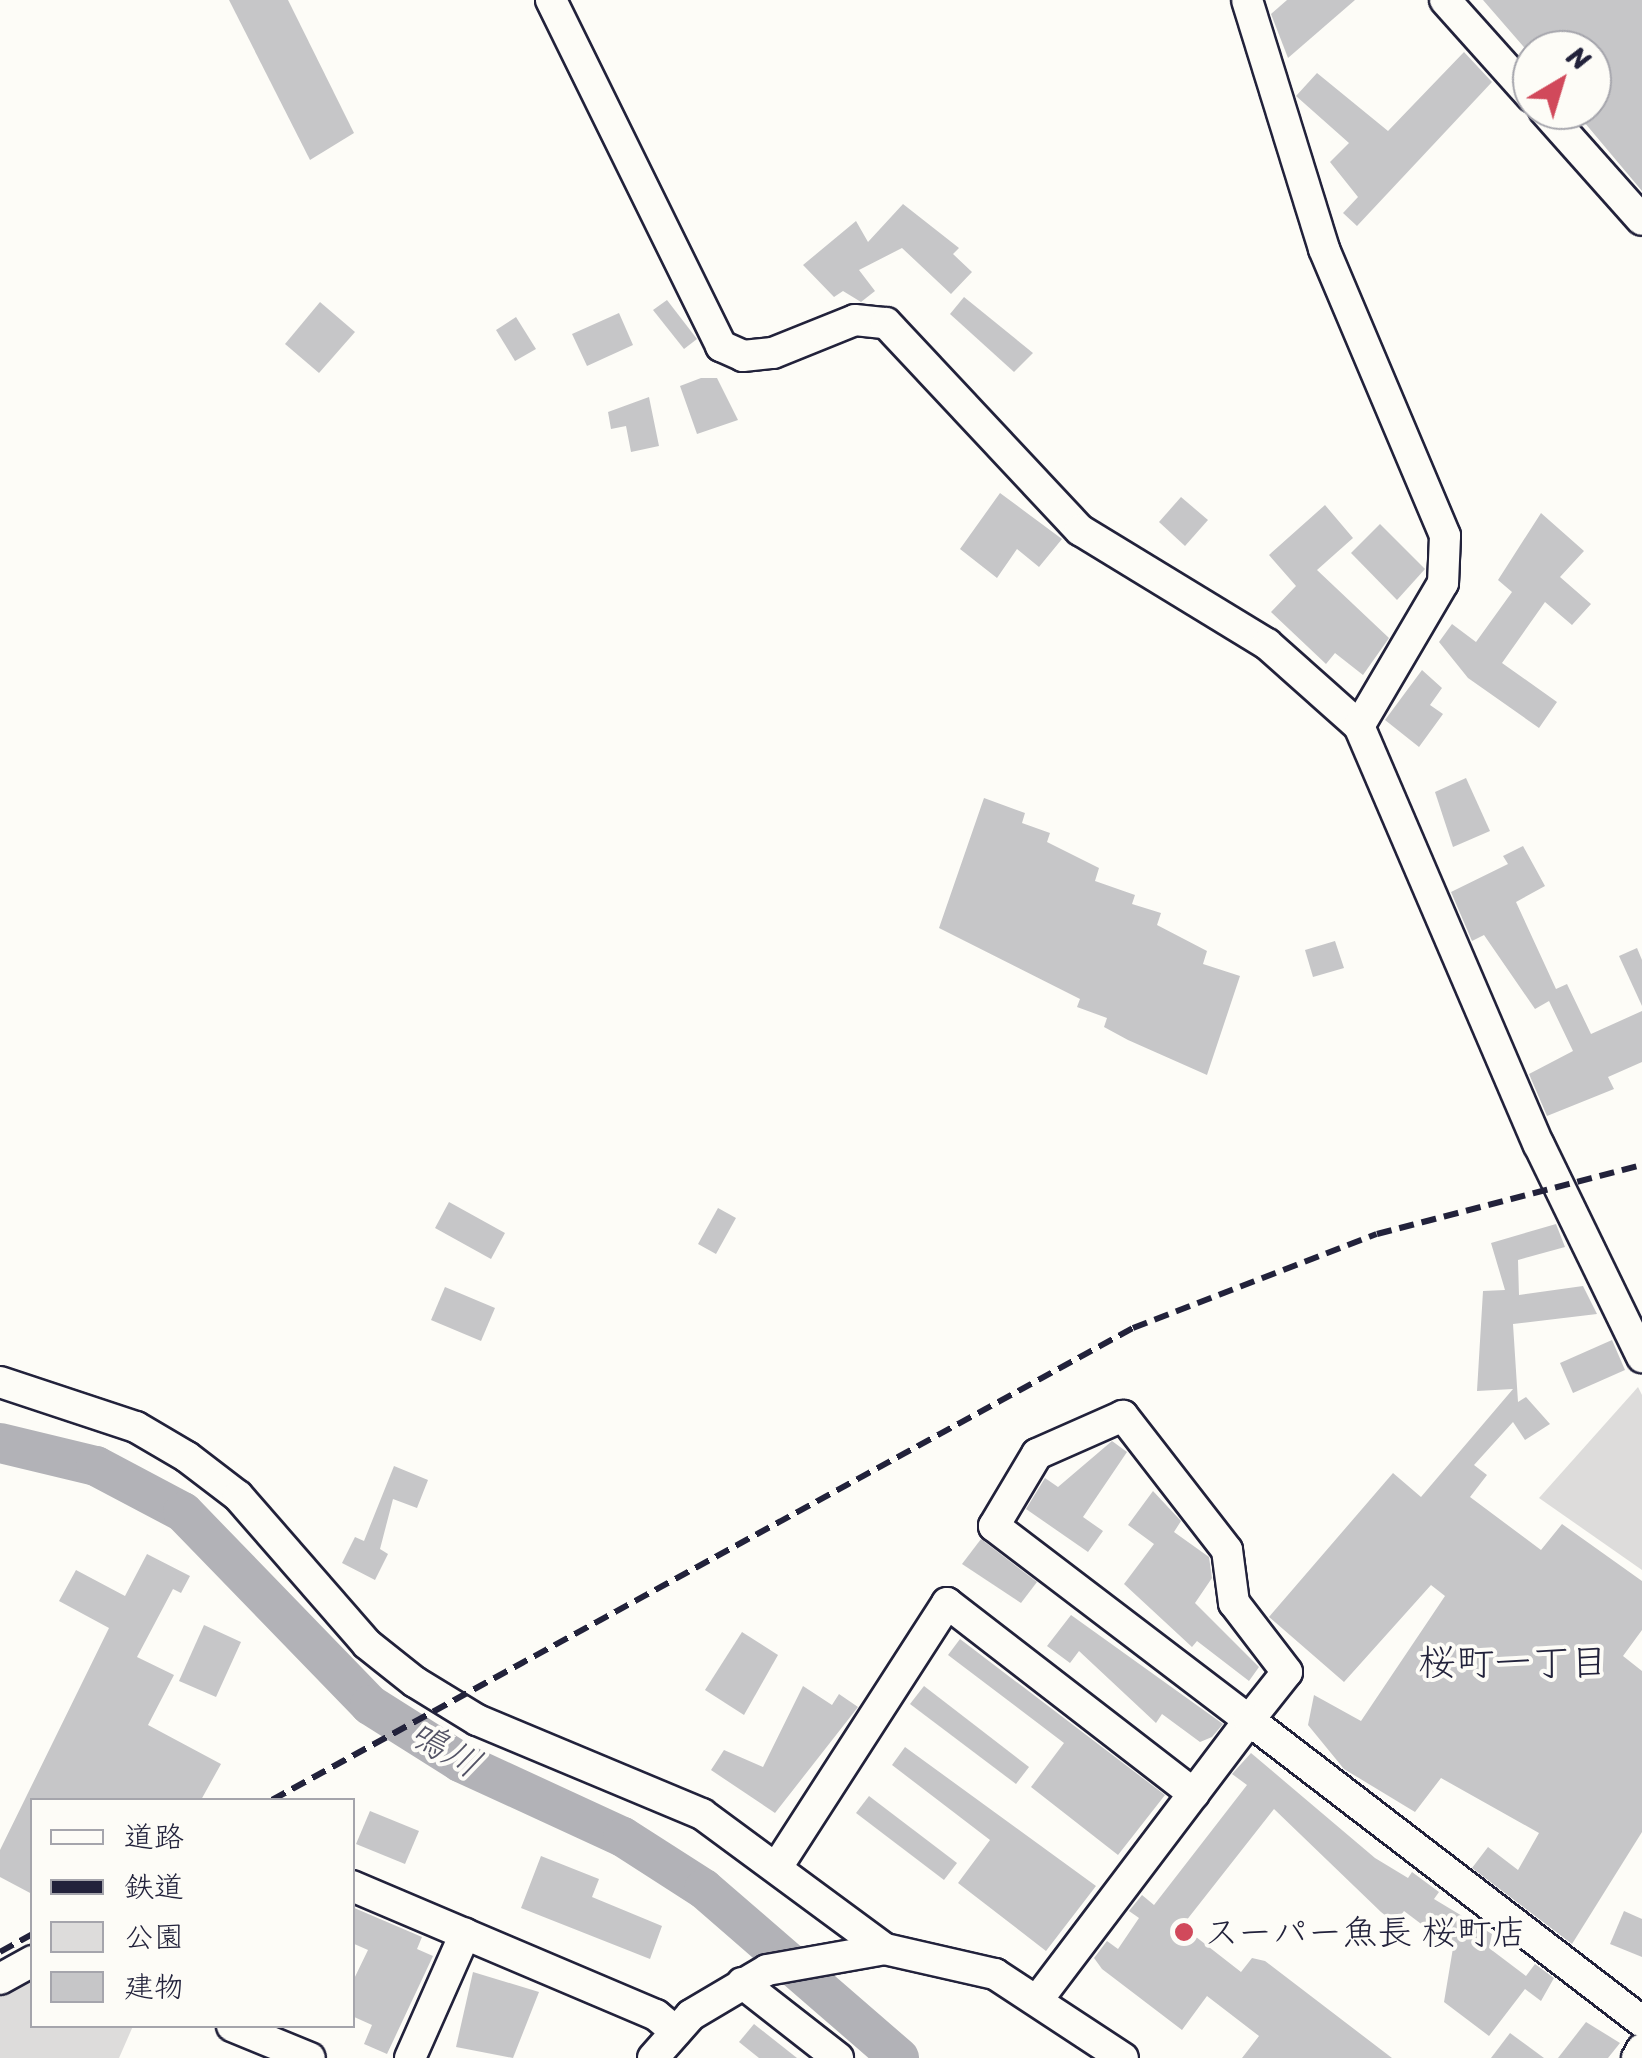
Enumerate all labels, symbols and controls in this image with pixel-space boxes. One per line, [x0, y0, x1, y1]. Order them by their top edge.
north arrow [1512, 30, 1612, 130]
text: N [1557, 32, 1602, 83]
district label: 桜町一丁目 [1418, 1640, 1608, 1686]
water label: 鳴川 [401, 1710, 489, 1788]
legend [30, 1798, 355, 2028]
text: 道路 [124, 1810, 184, 1864]
text: 鉄道 [124, 1860, 184, 1914]
text: 公園 [124, 1910, 184, 1964]
place label: スーパー魚長 桜町店 [1204, 1911, 1527, 1953]
marker: スーパー魚長 桜町店 [1173, 1921, 1195, 1943]
text: 建物 [124, 1960, 184, 2014]

